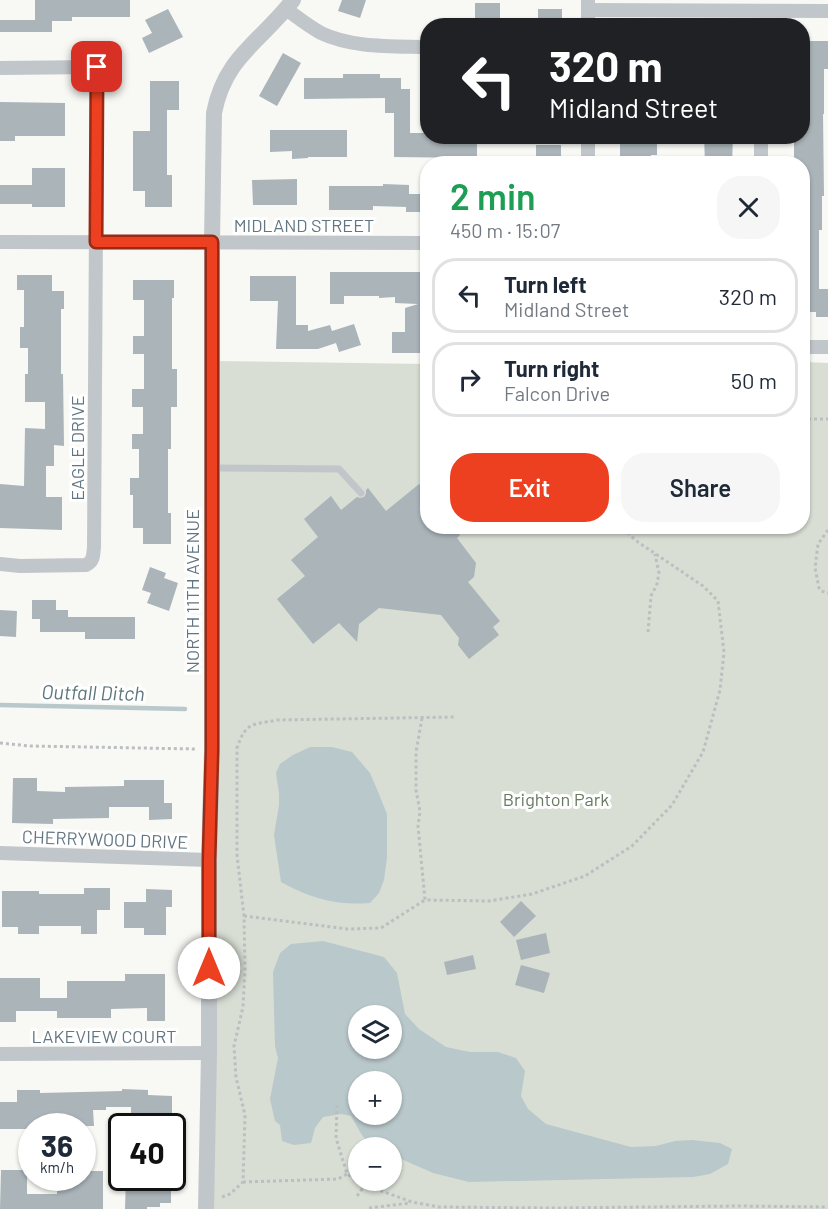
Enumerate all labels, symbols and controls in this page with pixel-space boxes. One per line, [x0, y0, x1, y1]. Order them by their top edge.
text: 320 m [549, 40, 663, 90]
pin [71, 41, 122, 92]
icon: left [450, 42, 528, 120]
icon: arrive [80, 50, 113, 83]
text: Midland Street [549, 91, 718, 123]
text: 2 min [450, 174, 536, 217]
button: close [717, 176, 780, 239]
street label: MIDLAND STREET [234, 214, 374, 236]
text: 450 m · 15:07 [450, 218, 560, 242]
text: Turn left [504, 271, 587, 297]
icon: left [453, 279, 486, 312]
text: 320 m [719, 283, 777, 309]
text: Midland Street [504, 297, 629, 321]
text: Turn right [504, 355, 599, 381]
icon: right [453, 363, 486, 396]
text: 50 m [731, 367, 777, 393]
text: Falcon Drive [504, 381, 610, 405]
street label: EAGLE DRIVE [66, 395, 88, 501]
button: Exit [450, 453, 609, 522]
button: Share [621, 453, 780, 522]
street label: NORTH 11TH AVENUE [181, 509, 203, 673]
water label: Outfall Ditch [41, 679, 145, 705]
park label: Brighton Park [503, 788, 609, 810]
street label: CHERRYWOOD DRIVE [22, 825, 188, 853]
position arrow [177, 936, 241, 1000]
map controls [348, 1005, 402, 1191]
button: layers [348, 1005, 402, 1059]
street label: LAKEVIEW COURT [32, 1025, 176, 1047]
button: + [348, 1071, 402, 1125]
speed limit sign: 40 [108, 1113, 186, 1191]
text: 36 [41, 1127, 73, 1163]
button: − [348, 1137, 402, 1191]
text: km/h [40, 1158, 74, 1176]

